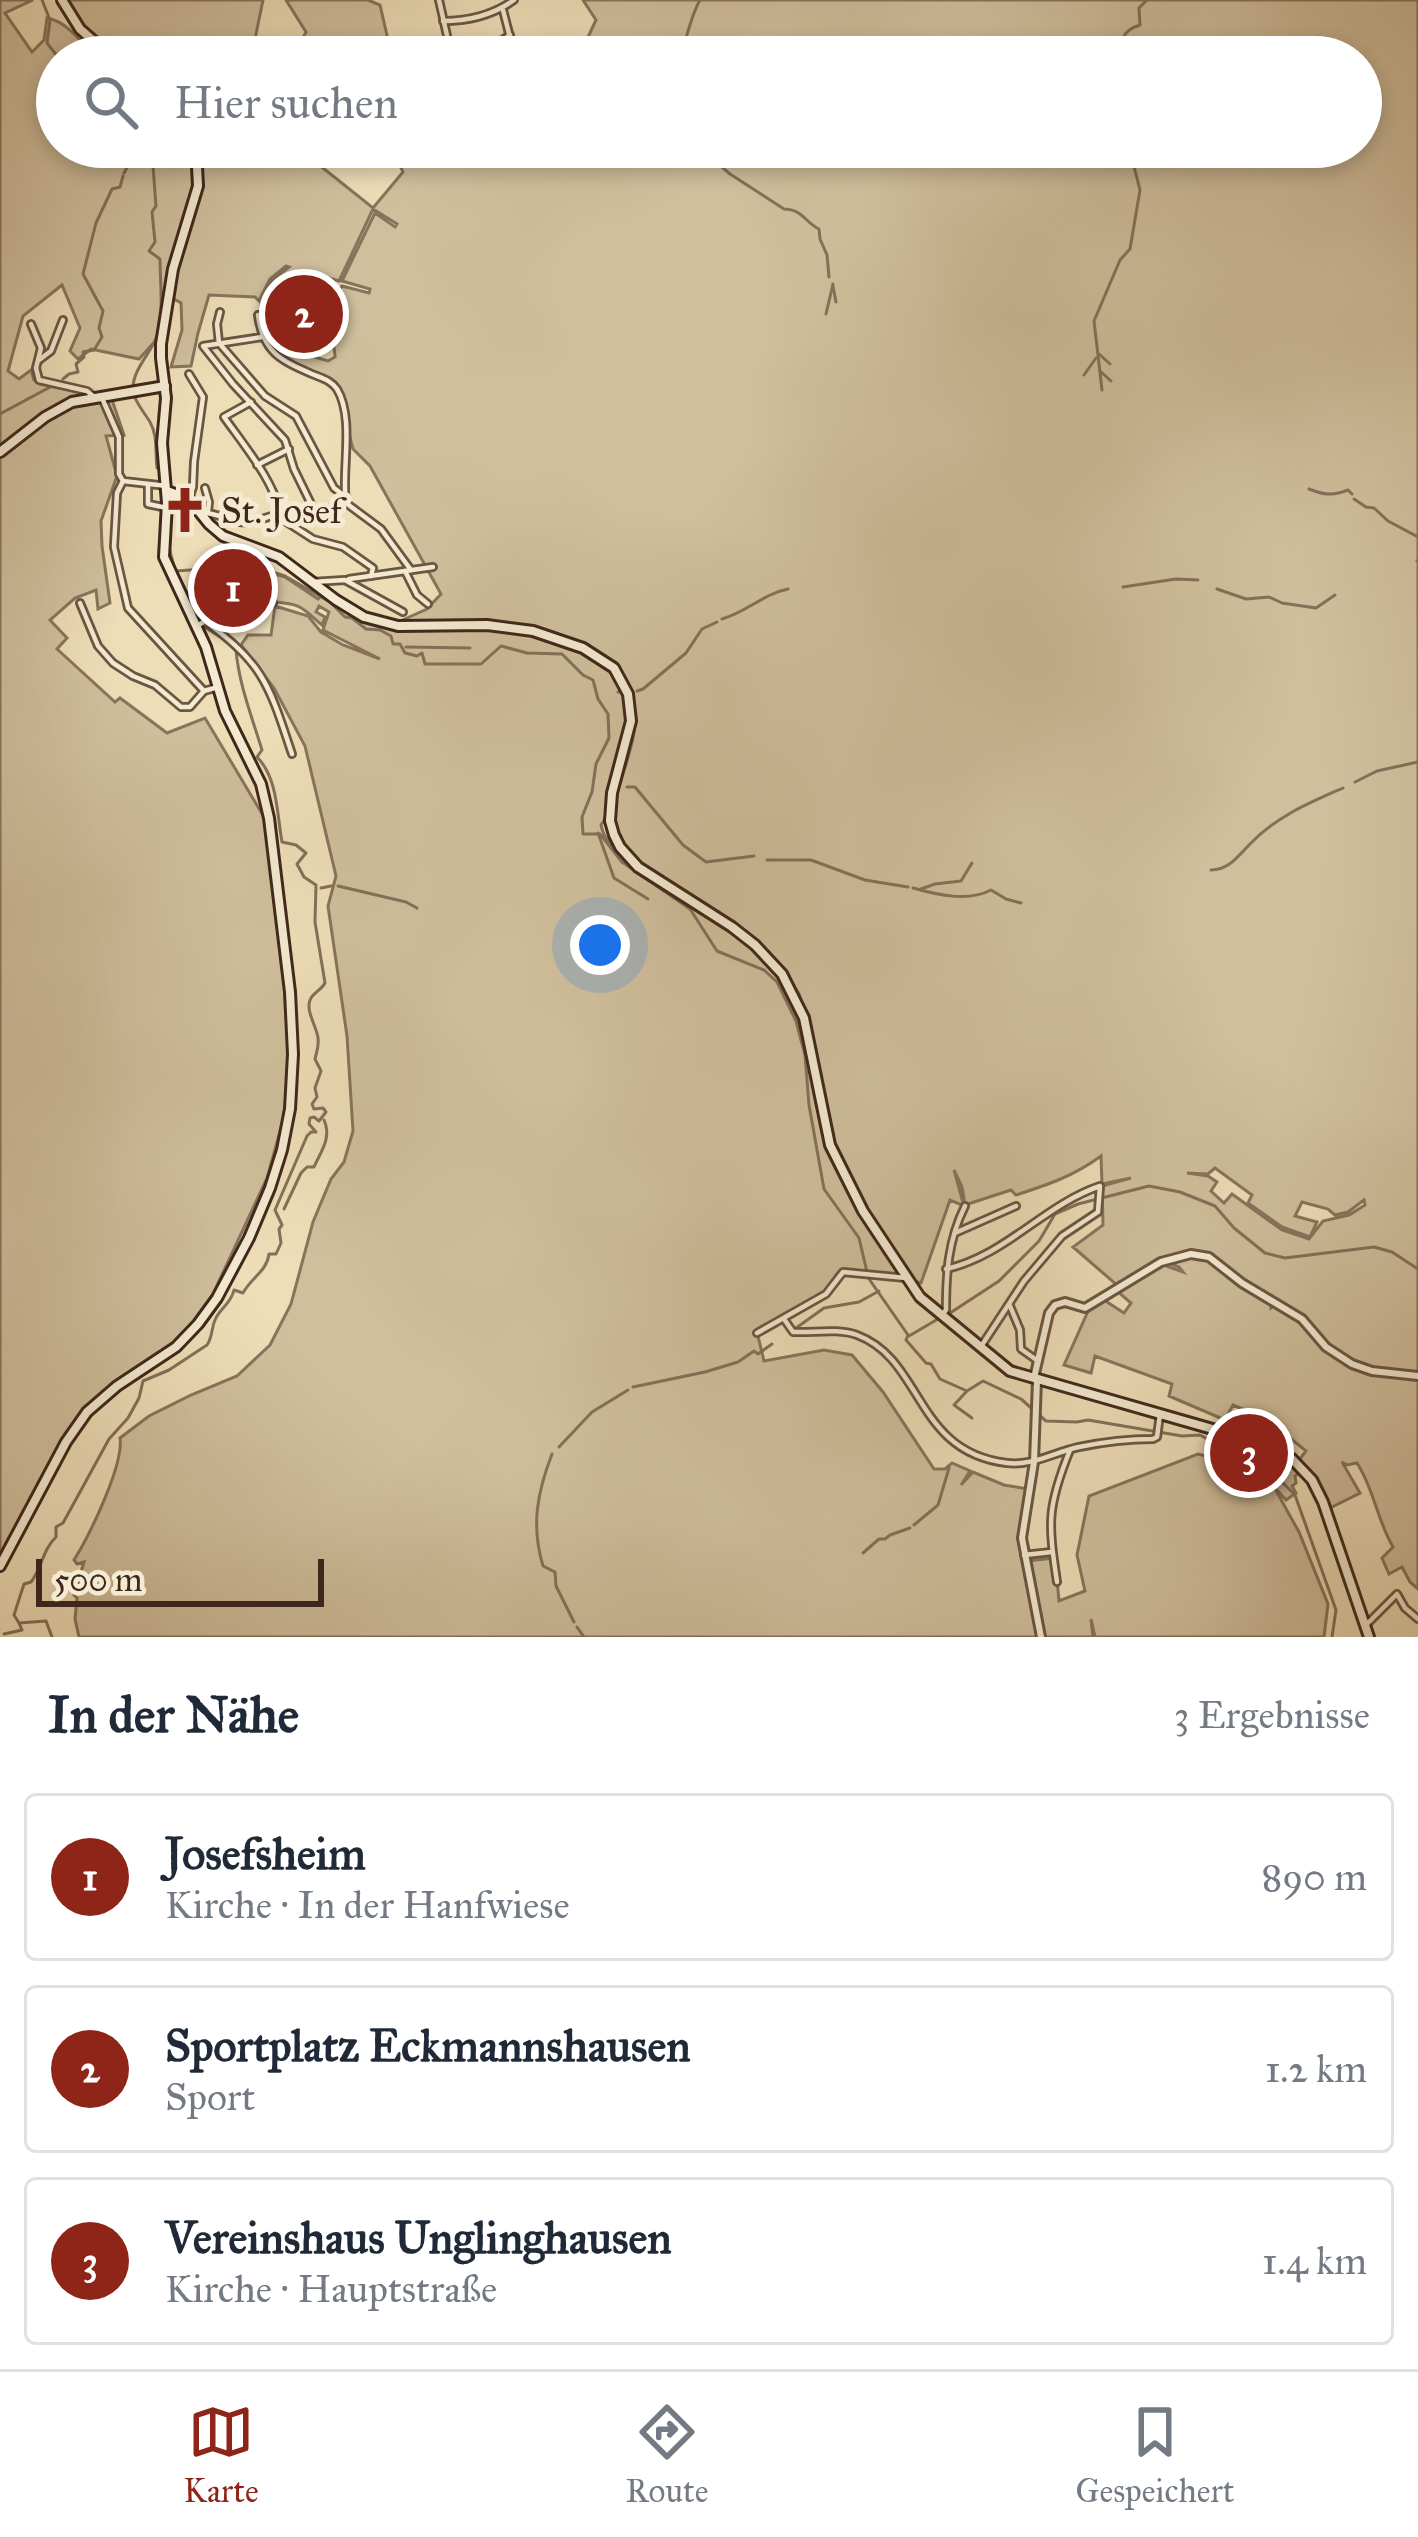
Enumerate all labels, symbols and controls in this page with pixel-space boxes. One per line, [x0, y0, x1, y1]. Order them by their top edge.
search box [36, 36, 1382, 168]
icon: search [78, 69, 144, 135]
text: Hier suchen [174, 75, 398, 130]
pin: 2 [265, 269, 343, 359]
church icon: St. Josef [160, 485, 210, 535]
place label: St. Josef [221, 489, 347, 533]
pin: 1 [194, 543, 272, 633]
your location [570, 915, 630, 975]
pin: 3 [1210, 1408, 1288, 1498]
scale bar [36, 1553, 324, 1606]
text: 500 m [54, 1560, 143, 1600]
text: In der Nähe [48, 1684, 299, 1746]
text: 3 Ergebnisse [1174, 1691, 1370, 1739]
text: Josefsheim [165, 1826, 366, 1881]
text: 1 [82, 1853, 98, 1901]
text: 890 m [1261, 1853, 1367, 1901]
text: Kirche · In der Hanfwiese [165, 1881, 570, 1929]
text: Sportplatz Eckmannshausen [165, 2018, 690, 2073]
text: 2 [80, 2045, 100, 2093]
text: 1.2 km [1265, 2045, 1367, 2093]
text: Sport [165, 2073, 255, 2121]
text: Vereinshaus Unglinghausen [165, 2210, 672, 2265]
text: 3 [82, 2237, 98, 2285]
text: 1.4 km [1262, 2237, 1367, 2285]
text: Kirche · Hauptstraße [165, 2265, 497, 2313]
tab: Karte [183, 2399, 259, 2511]
tab: Route [626, 2399, 708, 2511]
tab: Gespeichert [1075, 2399, 1234, 2511]

